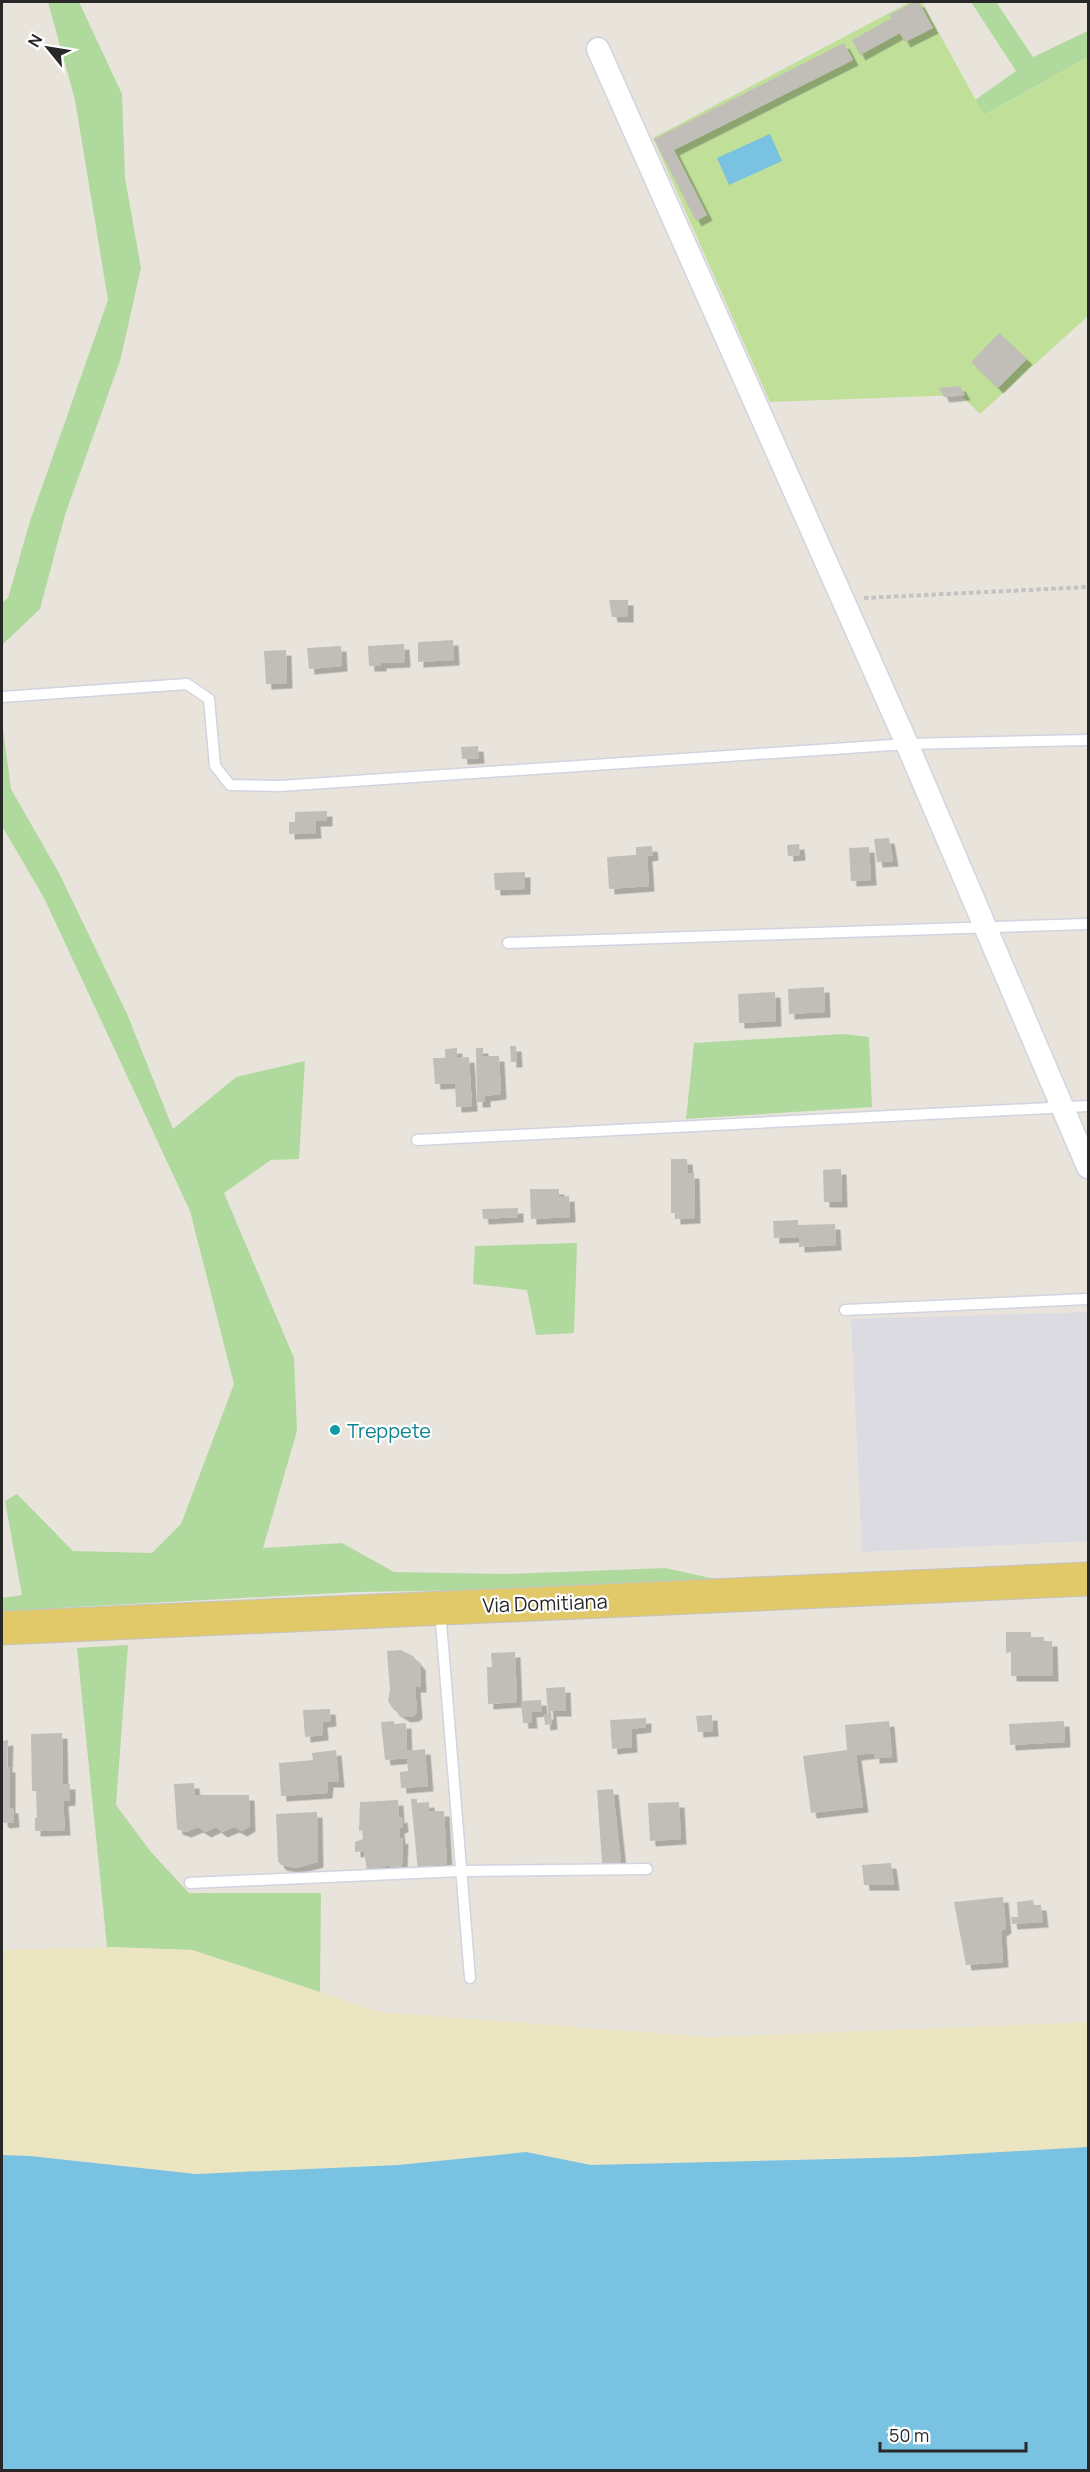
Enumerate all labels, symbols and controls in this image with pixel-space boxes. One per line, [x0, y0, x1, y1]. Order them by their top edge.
north arrow [18, 18, 78, 78]
text: N [23, 30, 47, 51]
place label: Treppete [347, 1417, 431, 1444]
marker: Treppete [328, 1423, 342, 1437]
street label: Via Domitiana [482, 1587, 608, 1619]
scale bar [880, 2415, 1026, 2453]
text: 50 m [889, 2423, 929, 2447]

